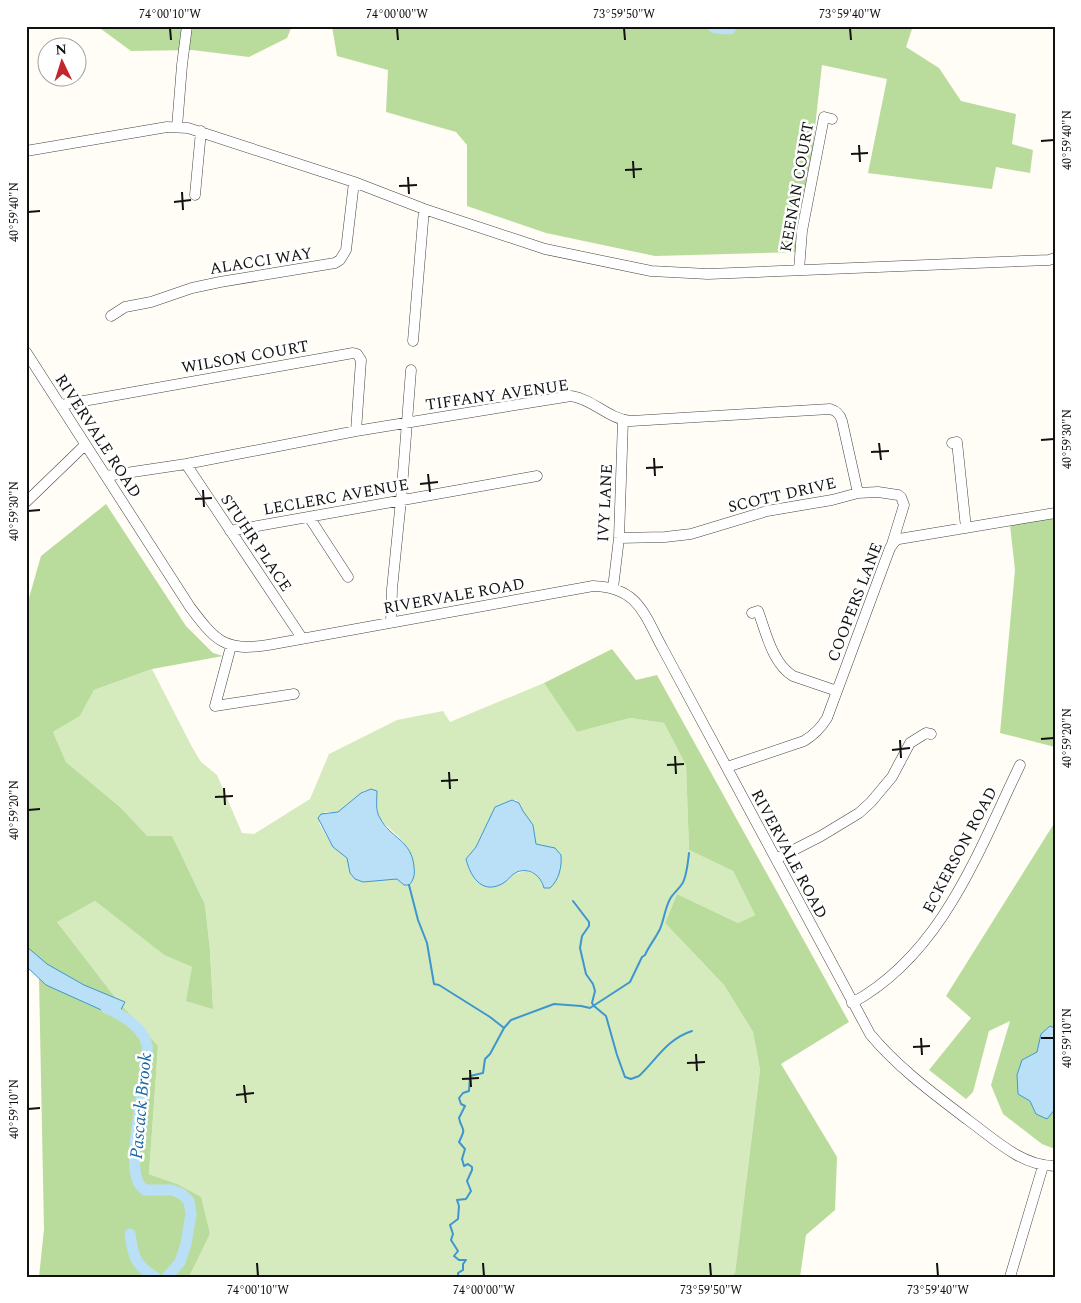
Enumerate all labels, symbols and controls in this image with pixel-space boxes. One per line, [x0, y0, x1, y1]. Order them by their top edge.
text: 74°00'10"W [139, 5, 201, 24]
text: 74°00'00"W [366, 5, 428, 24]
text: 73°59'50"W [593, 5, 655, 24]
text: 73°59'40"W [819, 5, 881, 24]
north arrow [38, 38, 88, 88]
text: N [55, 39, 68, 60]
text: 40°59'40"N [1058, 110, 1077, 170]
street label: KEENAN COURT [774, 120, 820, 254]
text: 40°59'40"N [5, 182, 24, 242]
street label: ALACCI WAY [208, 241, 314, 281]
street label: WILSON COURT [180, 334, 311, 380]
street label: RIVERVALE ROAD [49, 369, 147, 503]
street label: TIFFANY AVENUE [424, 373, 570, 417]
text: 40°59'30"N [1058, 409, 1077, 469]
street label: IVY LANE [591, 463, 619, 543]
street label: SCOTT DRIVE [726, 471, 838, 519]
street label: LECLERC AVENUE [261, 472, 411, 522]
text: 40°59'30"N [5, 481, 24, 541]
street label: STUHR PLACE [214, 489, 298, 597]
street label: COOPERS LANE [821, 539, 889, 665]
street label: RIVERVALE ROAD [381, 572, 527, 620]
text: 40°59'20"N [1058, 708, 1077, 768]
text: 40°59'20"N [5, 780, 24, 840]
street label: ECKERSON ROAD [917, 782, 1003, 918]
street label: RIVERVALE ROAD [745, 785, 833, 923]
text: 40°59'10"N [1058, 1008, 1077, 1068]
water label: Pascack Brook [123, 1051, 159, 1160]
text: 40°59'10"N [5, 1079, 24, 1139]
text: 74°00'10"W [227, 1281, 289, 1300]
text: 74°00'00"W [453, 1281, 515, 1300]
text: 73°59'50"W [680, 1281, 742, 1300]
text: 73°59'40"W [907, 1281, 969, 1300]

